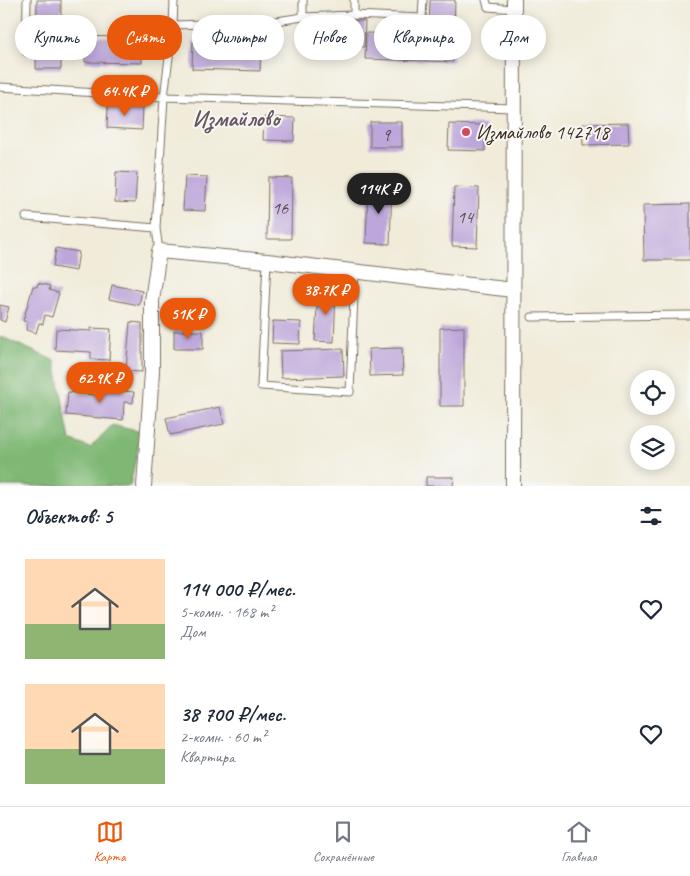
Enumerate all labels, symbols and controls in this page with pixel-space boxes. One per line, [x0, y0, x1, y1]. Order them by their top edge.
chip: Купить [15, 15, 97, 60]
chip: Снять [107, 15, 182, 60]
chip: Фильтры [192, 15, 284, 60]
chip: Новое [294, 15, 364, 60]
chip: Квартира [374, 15, 471, 60]
chip: Дом [481, 15, 546, 60]
pin: 64.4K ₽ [79, 74, 171, 117]
text: 64.4K ₽ [102, 81, 148, 101]
district label: Измайлово [193, 105, 282, 134]
place label: Измайлово 142718 [476, 120, 611, 146]
house number: 9 [382, 124, 392, 146]
marker: Измайлово 142718 [460, 126, 472, 138]
pin: 114K ₽ [338, 172, 420, 215]
text: 114K ₽ [358, 179, 400, 199]
house number: 16 [272, 197, 289, 219]
house number: 14 [457, 206, 475, 228]
pin: 38.7K ₽ [280, 274, 372, 316]
text: 38.7K ₽ [304, 280, 348, 300]
pin: 51K ₽ [153, 298, 223, 340]
text: 51K ₽ [171, 304, 205, 324]
pin: 62.9K ₽ [54, 362, 146, 404]
text: 62.9K ₽ [77, 368, 123, 388]
map controls [630, 370, 675, 470]
button: locate [630, 370, 675, 415]
button: layers [630, 425, 675, 470]
icon: filters [637, 502, 665, 530]
text: Объектов: 5 [25, 503, 113, 529]
text: 114 000 ₽/мес. [180, 576, 295, 602]
icon: home [65, 579, 125, 639]
icon: heart [637, 595, 665, 623]
text: 5-комн. · 168 m² [180, 602, 273, 622]
text: Дом [180, 622, 206, 642]
text: 38 700 ₽/мес. [180, 701, 286, 727]
icon: home [65, 704, 125, 764]
icon: heart [637, 720, 665, 748]
text: 2-комн. · 60 m² [180, 727, 266, 747]
text: Квартира [180, 747, 235, 767]
tab: Карта [94, 818, 126, 865]
tab: Сохранённые [313, 818, 374, 865]
tab: Главная [561, 818, 596, 865]

